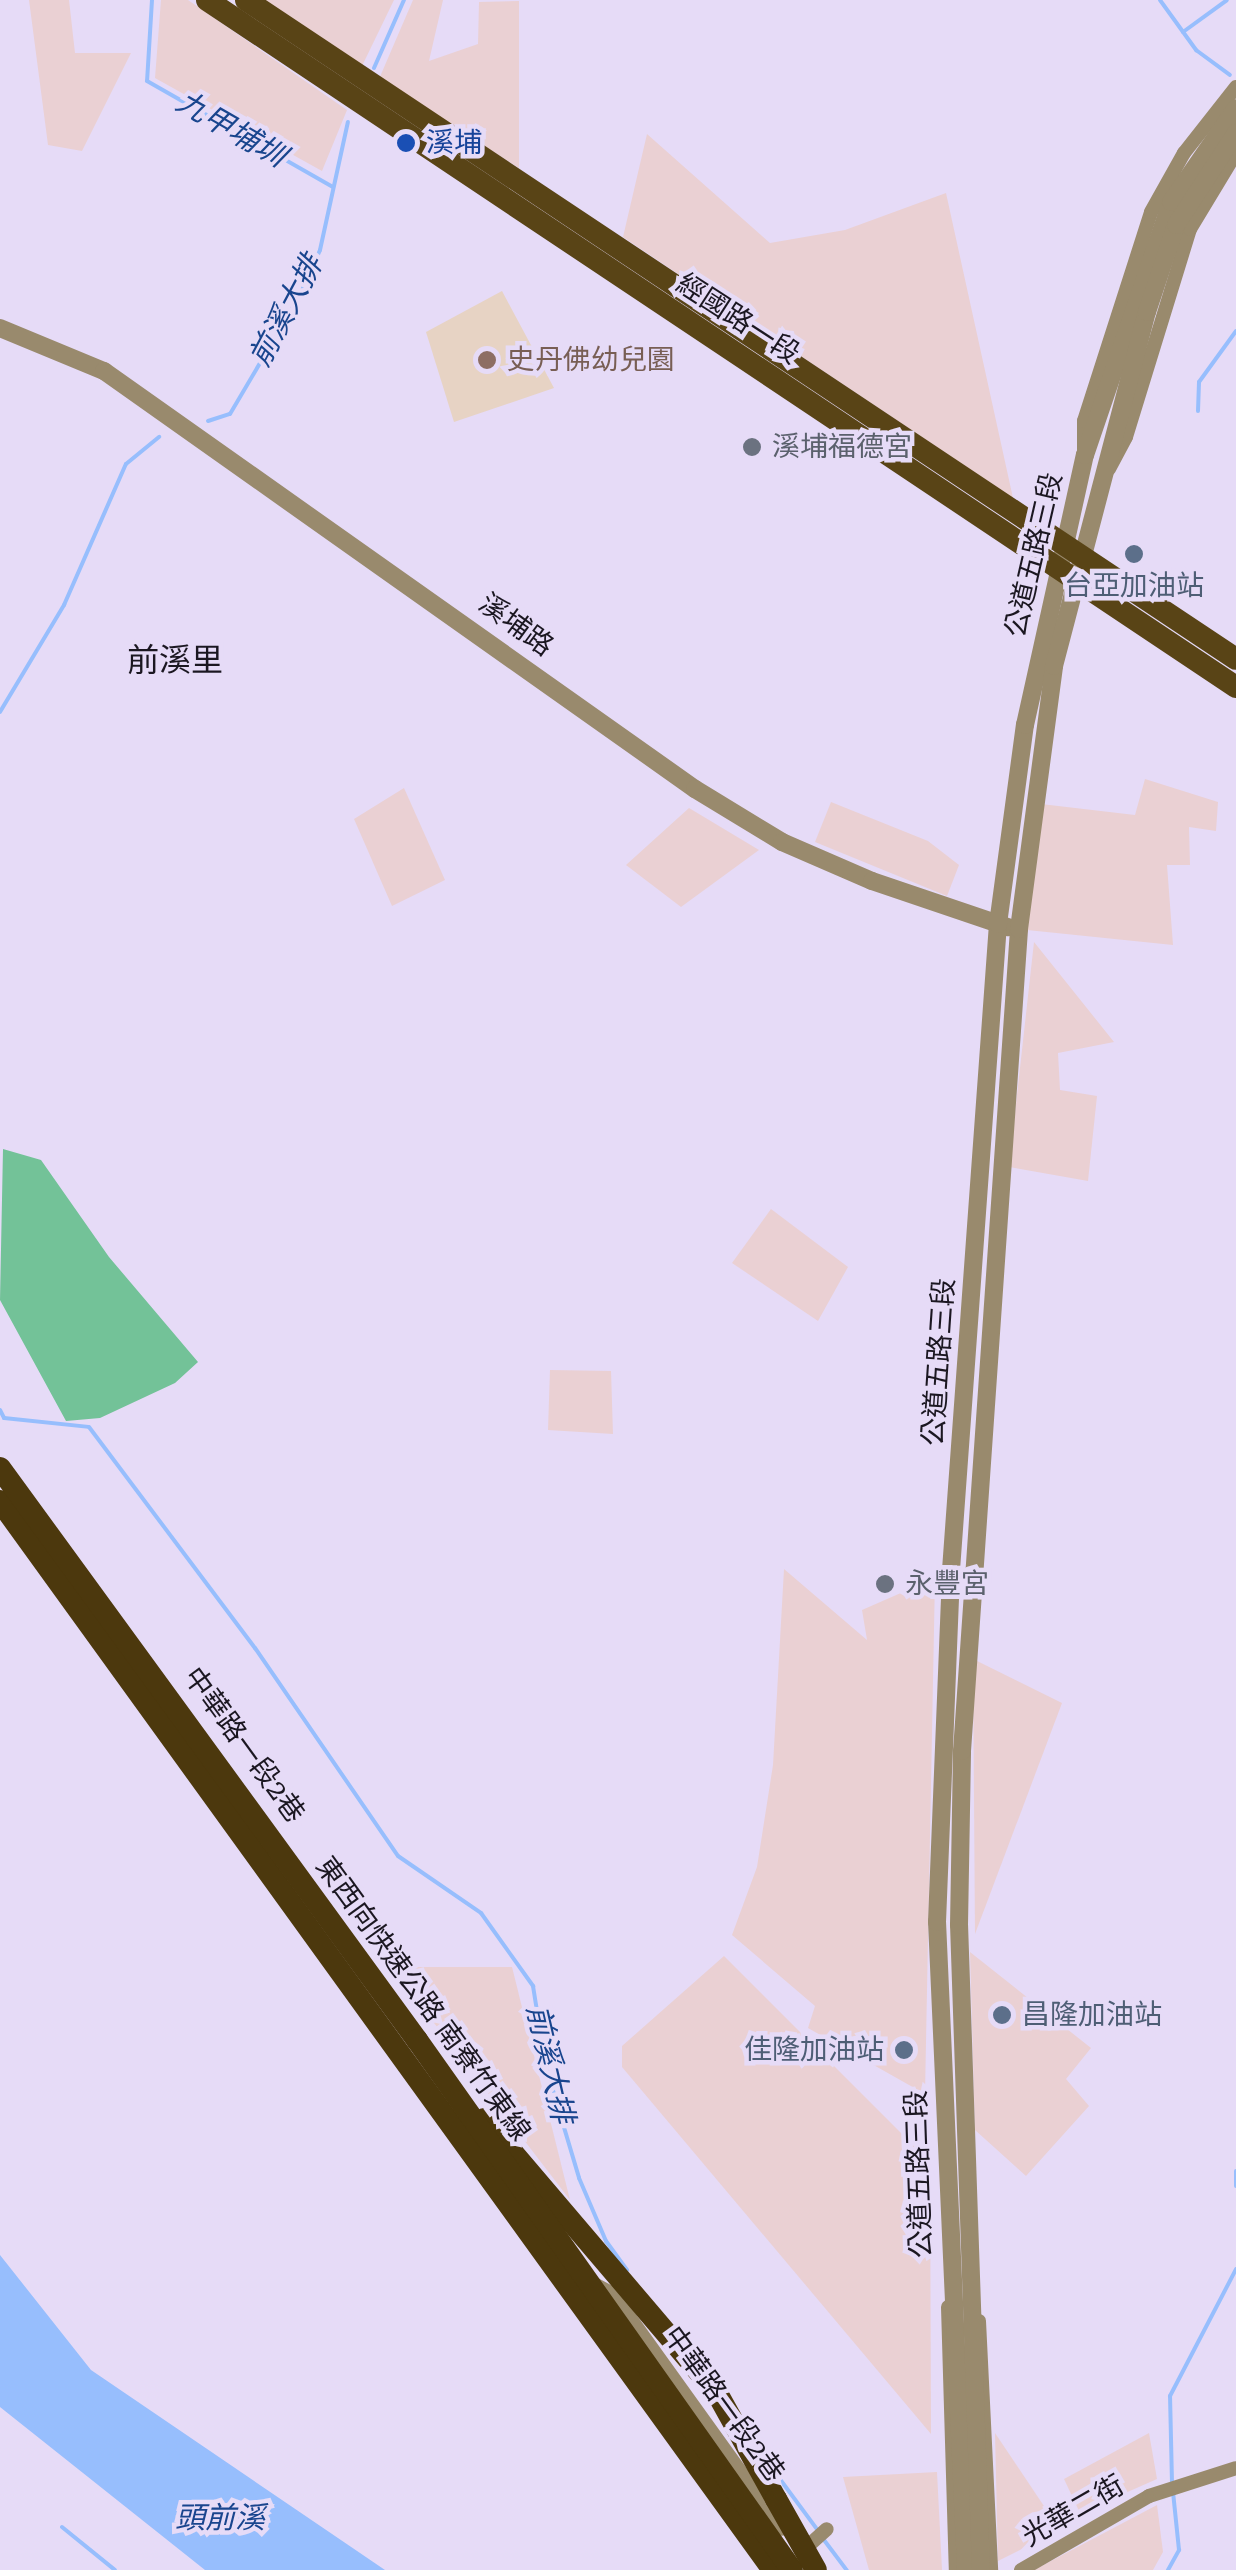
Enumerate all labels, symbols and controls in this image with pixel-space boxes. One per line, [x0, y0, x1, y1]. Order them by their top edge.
water label: 九甲埔圳 [170, 83, 292, 175]
place label: 溪埔 [426, 126, 482, 160]
marker: 溪埔 [395, 132, 417, 154]
water label: 前溪大排 [242, 250, 330, 372]
street label: 經國路一段 [670, 267, 806, 371]
place label: 史丹佛幼兒園 [507, 343, 675, 377]
marker: 史丹佛幼兒園 [476, 349, 498, 371]
place label: 溪埔福德宮 [772, 430, 912, 464]
marker: 溪埔福德宮 [741, 436, 763, 458]
street label: 公道五路三段 [999, 469, 1069, 641]
marker: 台亞加油站 [1123, 543, 1145, 565]
place label: 台亞加油站 [1064, 569, 1204, 603]
street label: 溪埔路 [472, 587, 560, 663]
district label: 前溪里 [127, 641, 223, 679]
street label: 公道五路三段 [916, 1277, 962, 1447]
place label: 永豐宮 [905, 1567, 989, 1601]
marker: 永豐宮 [874, 1573, 896, 1595]
street label: 中華路一段2巷 [176, 1661, 312, 1829]
street label: 東西向快速公路 南寮竹東線 [309, 1850, 537, 2148]
place label: 昌隆加油站 [1022, 1998, 1162, 2032]
water label: 前溪大排 [519, 2001, 581, 2127]
marker: 昌隆加油站 [991, 2004, 1013, 2026]
place label: 佳隆加油站 [744, 2033, 884, 2067]
marker: 佳隆加油站 [893, 2039, 915, 2061]
street label: 公道五路三段 [899, 2089, 939, 2259]
street label: 中華路一段2巷 [656, 2320, 792, 2488]
street label: 光華二街 [1016, 2468, 1130, 2554]
water label: 頭前溪 [175, 2500, 265, 2536]

